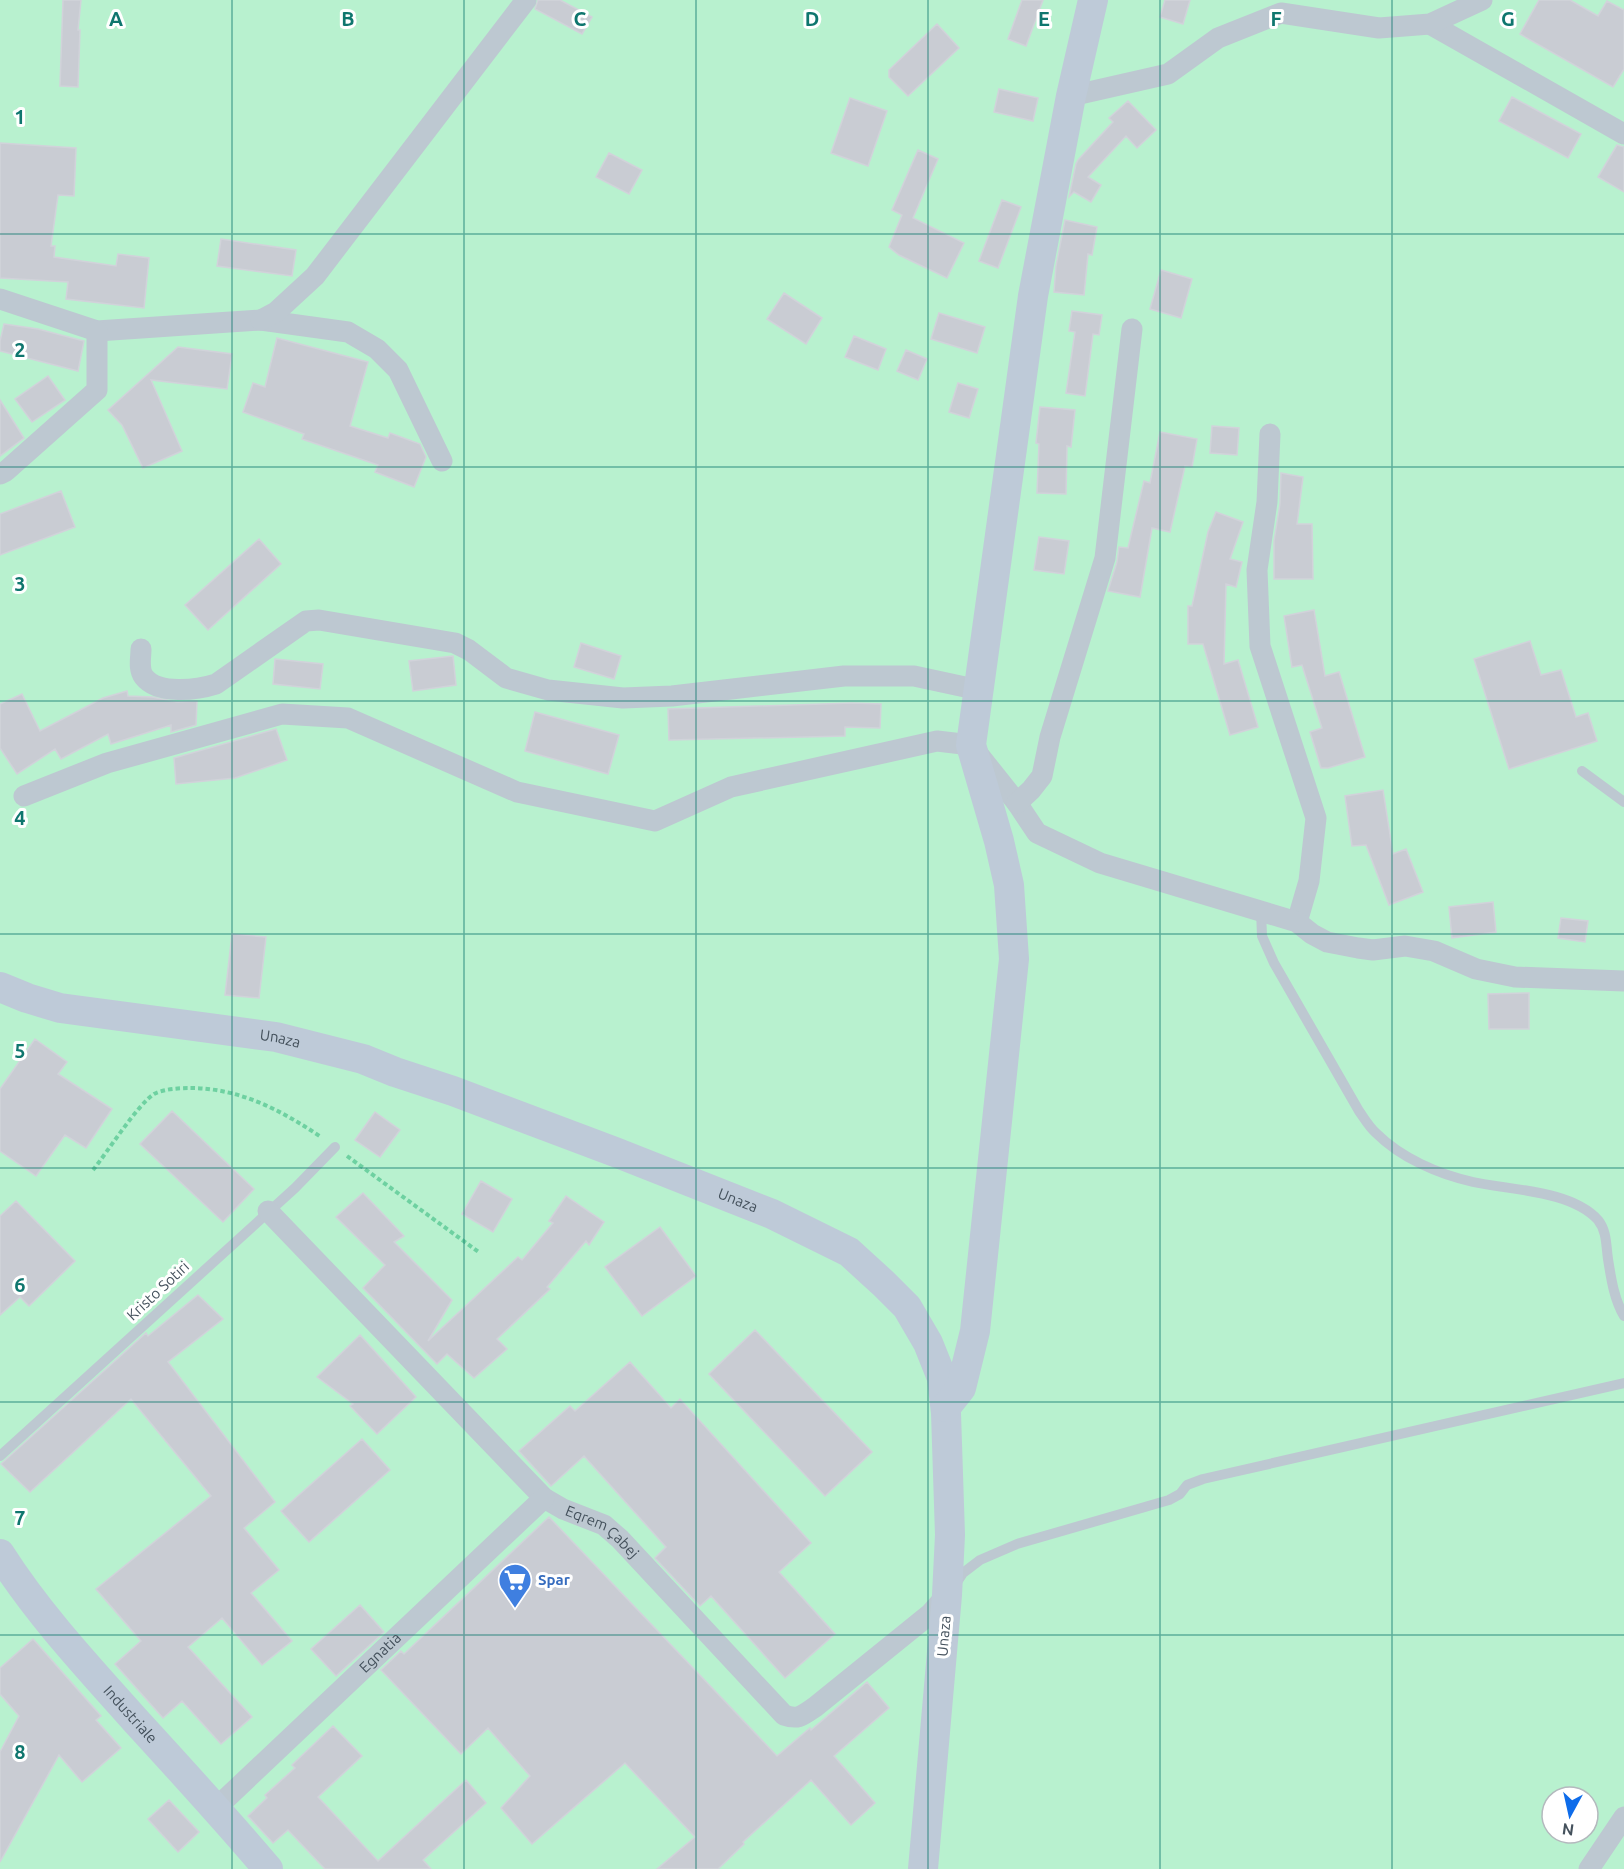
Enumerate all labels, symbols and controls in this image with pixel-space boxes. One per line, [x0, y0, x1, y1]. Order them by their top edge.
text: A [109, 7, 123, 30]
text: B [341, 7, 355, 30]
text: C [574, 7, 587, 30]
text: D [805, 7, 819, 30]
text: E [1038, 7, 1050, 30]
text: F [1270, 7, 1282, 30]
text: G [1501, 7, 1515, 30]
text: 1 [14, 105, 26, 128]
text: 2 [14, 338, 26, 361]
text: 3 [14, 572, 26, 595]
text: 4 [14, 806, 26, 829]
street label: Unaza [259, 1026, 302, 1051]
text: 5 [14, 1039, 26, 1062]
street label: Unaza [716, 1185, 760, 1215]
street label: Kristo Sotiri [123, 1258, 192, 1324]
text: 6 [14, 1273, 26, 1296]
street label: Eqrem Çabej [563, 1502, 642, 1561]
text: 7 [14, 1506, 26, 1529]
supermarket icon: Spar [497, 1562, 533, 1609]
place label: Spar [538, 1571, 571, 1588]
street label: Unaza [933, 1615, 954, 1657]
street label: Egnatia [356, 1629, 404, 1676]
street label: Industriale [100, 1682, 161, 1746]
text: 8 [14, 1740, 26, 1763]
north arrow [1540, 1785, 1600, 1845]
text: N [1561, 1820, 1575, 1840]

